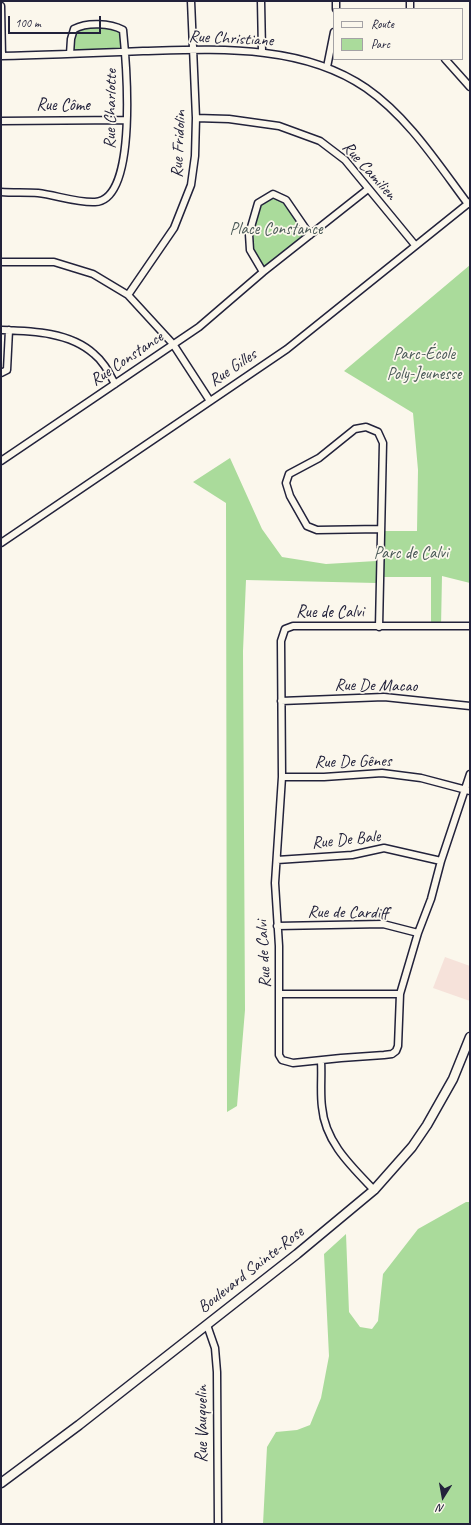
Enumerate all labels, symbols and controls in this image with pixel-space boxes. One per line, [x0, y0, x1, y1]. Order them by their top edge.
scale bar [10, 8, 103, 34]
legend [333, 8, 463, 60]
text: 100 m [15, 15, 41, 31]
text: Route [371, 16, 394, 32]
street label: Rue Christiane [188, 27, 274, 51]
text: Parc [371, 36, 390, 52]
street label: Rue Charlotte [100, 69, 122, 149]
street label: Rue Côme [36, 96, 90, 116]
street label: Rue Fridolin [167, 110, 191, 178]
street label: Rue Camilien [337, 137, 401, 205]
park label: Place Constance [229, 220, 323, 240]
street label: Rue Constance [87, 327, 167, 391]
street label: Rue Gilles [205, 345, 261, 391]
park label: Parc-École Poly-Jeunesse [387, 345, 461, 385]
park label: Parc de Calvi [374, 544, 448, 564]
street label: Rue de Calvi [296, 603, 364, 623]
street label: Rue De Macao [334, 675, 418, 697]
street label: Rue De Gênes [314, 751, 392, 773]
street label: Rue De Bale [311, 826, 381, 854]
street label: Rue de Cardiff [307, 902, 389, 924]
street label: Rue de Calvi [252, 920, 276, 988]
street label: Boulevard Sainte-Rose [194, 1222, 308, 1318]
street label: Rue Vauquelin [193, 1385, 213, 1463]
north arrow [423, 1477, 463, 1517]
text: N [436, 1501, 445, 1516]

